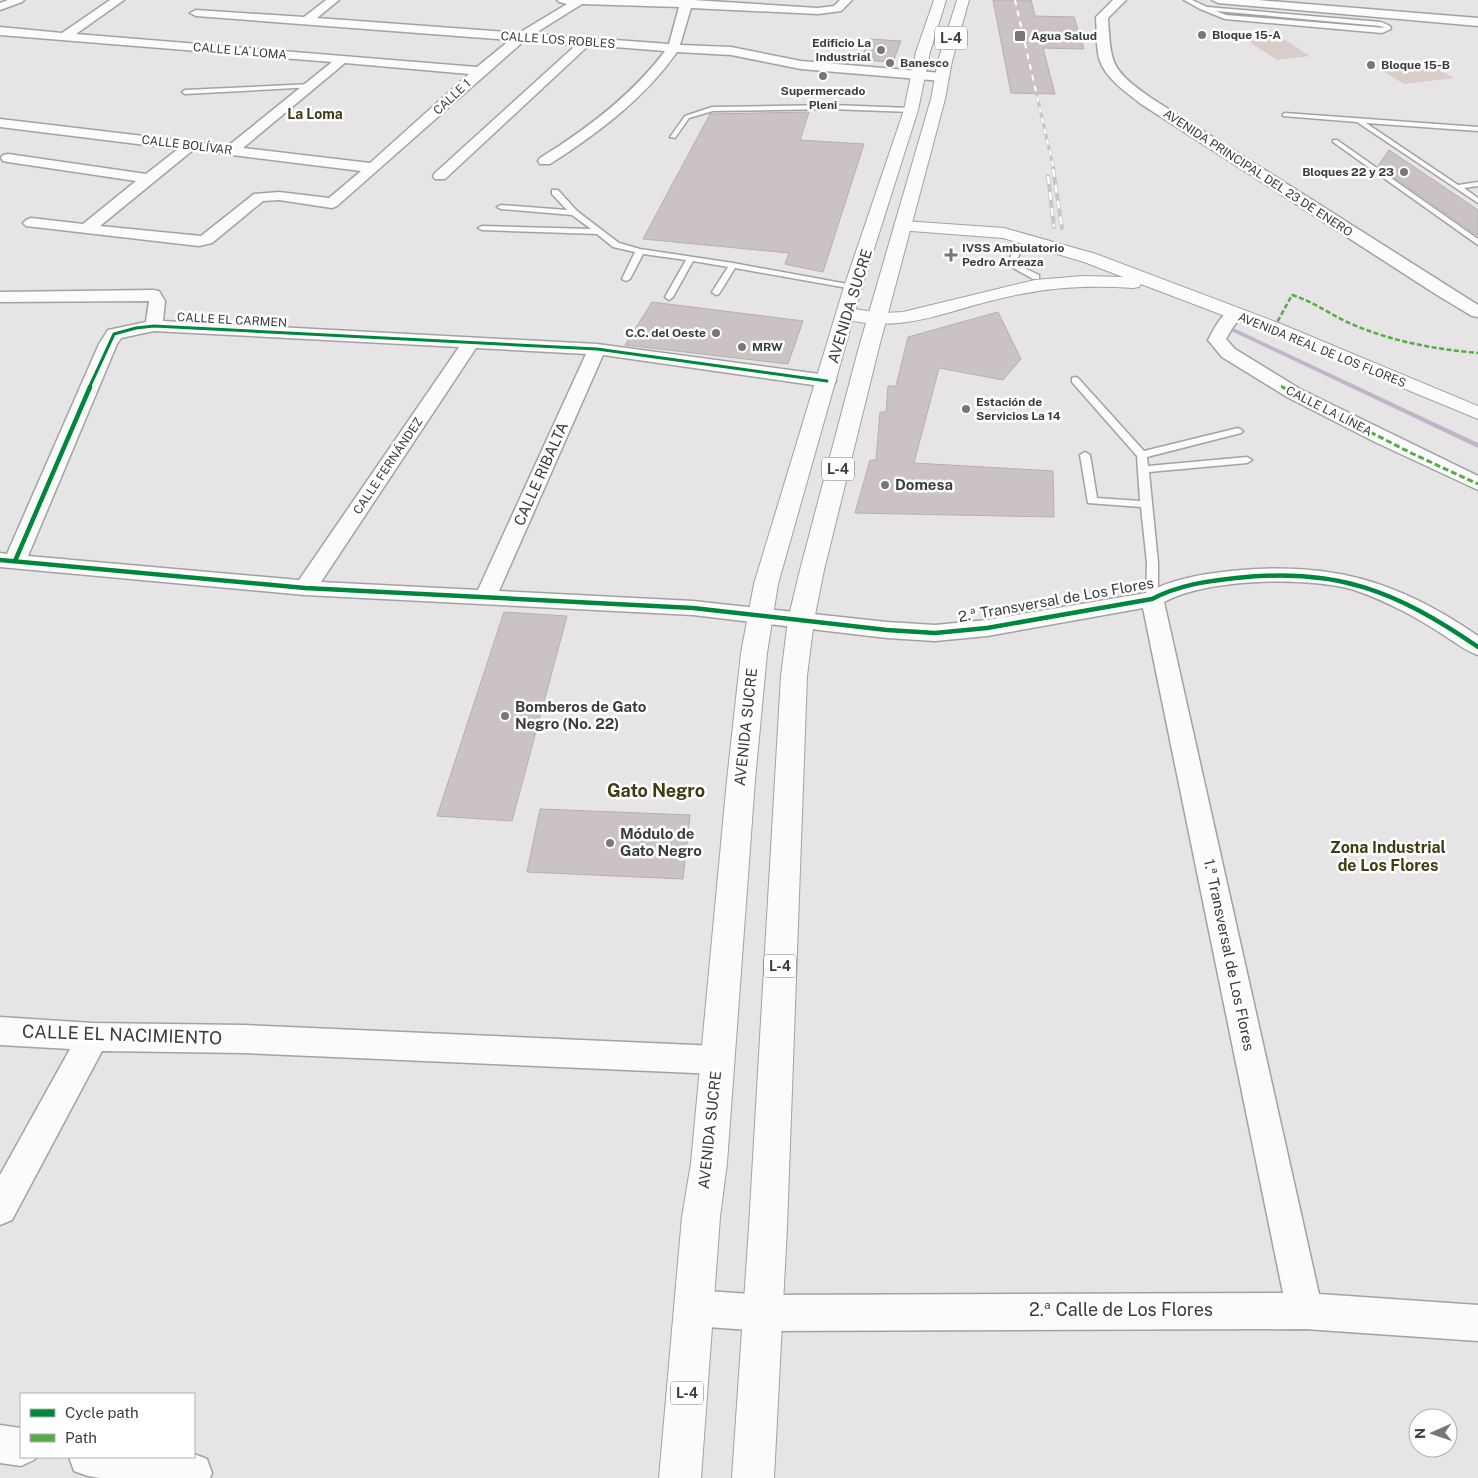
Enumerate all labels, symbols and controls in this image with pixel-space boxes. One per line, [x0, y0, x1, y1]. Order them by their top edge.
road number: L-4 [935, 26, 967, 49]
place label: Bloque 15-A [1212, 28, 1281, 42]
street label: CALLE LOS ROBLES [500, 29, 616, 51]
marker: Agua Salud [1013, 29, 1027, 43]
place label: Agua Salud [1031, 29, 1097, 43]
marker: Bloque 15-A [1196, 29, 1208, 41]
place label: Edificio La Industrial [812, 36, 871, 64]
street label: CALLE LA LOMA [193, 40, 288, 62]
marker: Edificio La Industrial [875, 44, 887, 56]
place label: Banesco [900, 56, 949, 70]
marker: Banesco [884, 57, 896, 69]
place label: Bloque 15-B [1381, 58, 1450, 72]
marker: Bloque 15-B [1365, 59, 1377, 71]
marker: Supermercado Pleni [817, 70, 829, 82]
street label: CALLE 1 [431, 76, 473, 118]
place label: Supermercado Pleni [781, 84, 865, 112]
district label: La Loma [287, 106, 343, 122]
street label: AVENIDA PRINCIPAL DEL 23 DE ENERO [1161, 106, 1355, 240]
street label: CALLE BOLÍVAR [141, 132, 233, 158]
place label: Bloques 22 y 23 [1302, 165, 1394, 179]
marker: Bloques 22 y 23 [1398, 166, 1410, 178]
place label: IVSS Ambulatorio Pedro Arreaza [962, 241, 1065, 269]
street label: AVENIDA SUCRE [824, 247, 875, 365]
marker: IVSS Ambulatorio Pedro Arreaza [944, 248, 958, 262]
street label: CALLE EL CARMEN [177, 310, 287, 330]
street label: AVENIDA REAL DE LOS FLORES [1236, 310, 1408, 390]
place label: C.C. del Oeste [625, 326, 706, 340]
marker: C.C. del Oeste [710, 327, 722, 339]
place label: MRW [752, 340, 783, 354]
marker: MRW [736, 341, 748, 353]
street label: CALLE LA LÍNEA [1284, 383, 1375, 439]
place label: Estación de Servicios La 14 [976, 395, 1061, 423]
marker: Estación de Servicios La 14 [960, 403, 972, 415]
street label: CALLE FERNÁNDEZ [350, 415, 426, 517]
street label: CALLE RIBALTA [510, 419, 571, 528]
road number: L-4 [822, 458, 854, 480]
place label: Domesa [895, 476, 953, 493]
marker: Domesa [879, 479, 891, 491]
street label: 2.ª Transversal de Los Flores [957, 574, 1155, 625]
street label: AVENIDA SUCRE [731, 667, 760, 787]
place label: Bomberos de Gato Negro (No. 22) [515, 698, 647, 732]
marker: Bomberos de Gato Negro (No. 22) [499, 710, 511, 722]
district label: Gato Negro [607, 780, 705, 801]
place label: Módulo de Gato Negro [620, 825, 702, 859]
marker: Módulo de Gato Negro [604, 837, 616, 849]
district label: Zona Industrial de Los Flores [1330, 838, 1446, 875]
street label: 1.ª Transversal de Los Flores [1201, 857, 1258, 1052]
road number: L-4 [764, 954, 796, 978]
street label: CALLE EL NACIMIENTO [22, 1021, 222, 1048]
street label: AVENIDA SUCRE [695, 1070, 724, 1190]
street label: 2.ª Calle de Los Flores [1029, 1299, 1213, 1320]
road number: L-4 [671, 1382, 703, 1405]
legend [20, 1393, 195, 1458]
text: Cycle path [65, 1404, 139, 1421]
north arrow [1408, 1408, 1458, 1458]
text: N [1412, 1428, 1428, 1439]
text: Path [65, 1429, 97, 1446]

